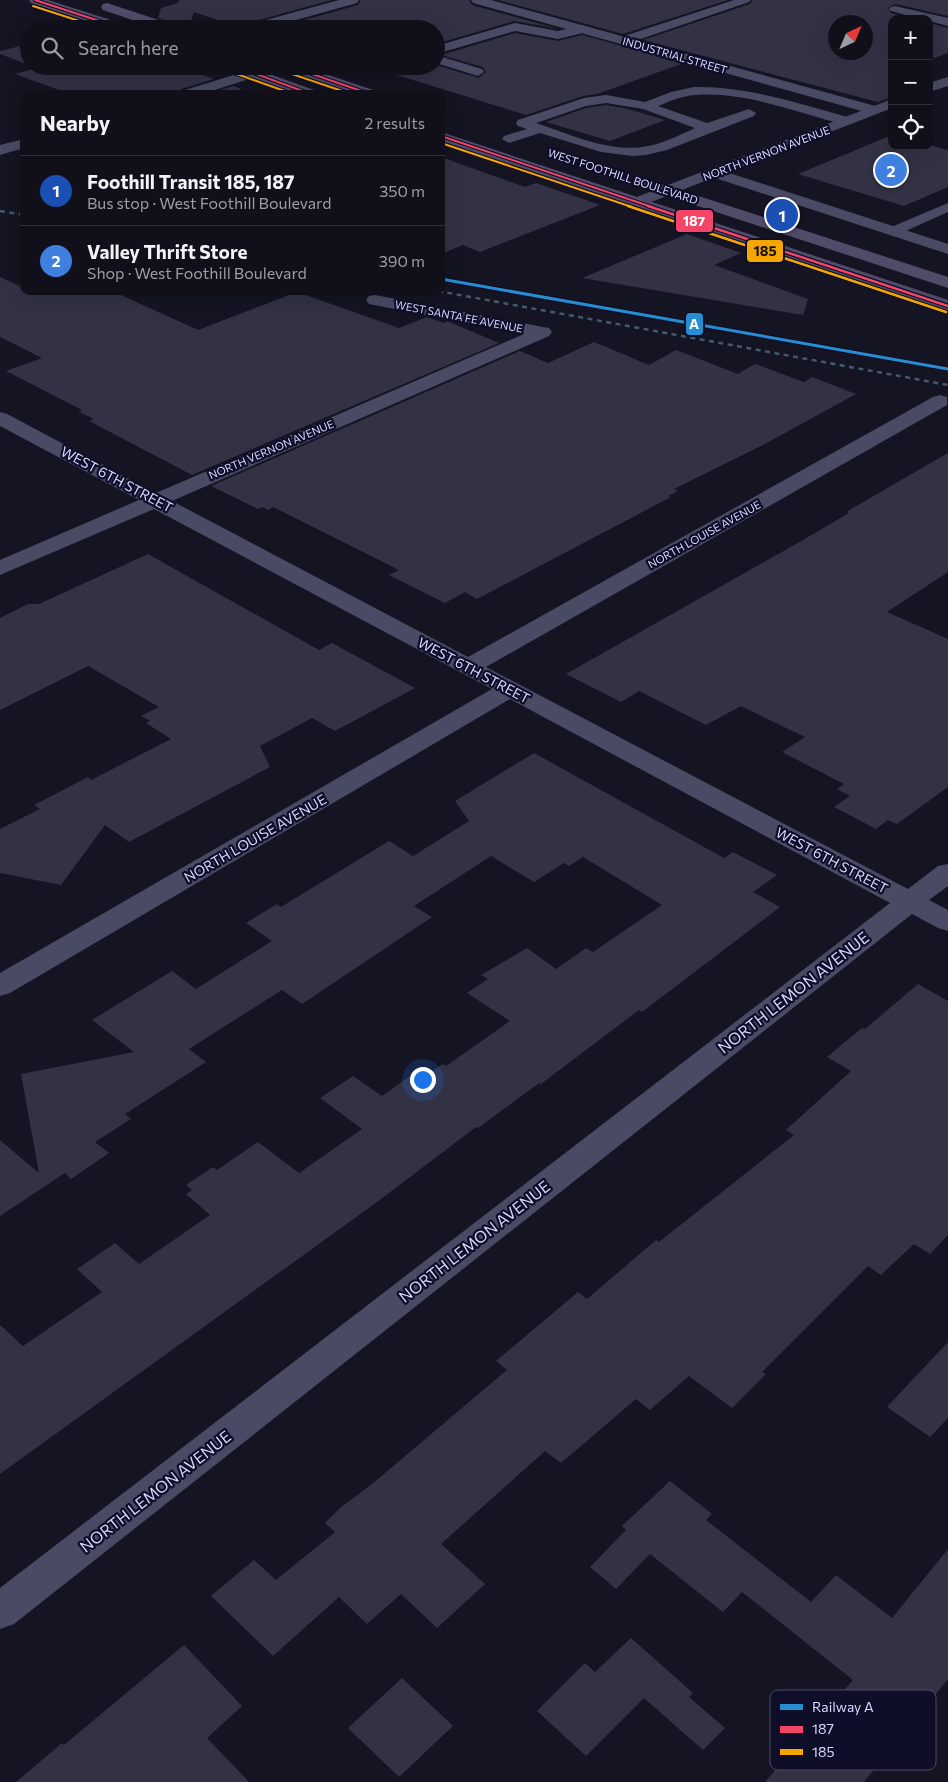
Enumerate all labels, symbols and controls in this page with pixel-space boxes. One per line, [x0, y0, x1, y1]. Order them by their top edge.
north arrow [828, 15, 873, 60]
map controls [888, 15, 933, 150]
button: + [888, 15, 933, 60]
search box [20, 20, 445, 75]
icon: search [38, 34, 66, 62]
street label: INDUSTRIAL STREET [621, 34, 729, 76]
text: Search here [78, 36, 178, 59]
button: − [888, 60, 933, 105]
button: locate [888, 105, 933, 150]
text: Nearby [40, 110, 110, 135]
text: 2 results [364, 113, 425, 132]
street label: NORTH VERNON AVENUE [701, 123, 831, 183]
street label: WEST FOOTHILL BOULEVARD [546, 146, 700, 206]
pin: 2 [875, 151, 907, 189]
text: Foothill Transit 185, 187 [87, 170, 294, 193]
text: 1 [52, 181, 60, 200]
text: 350 m [379, 181, 425, 200]
text: Bus stop · West Foothill Boulevard [87, 193, 331, 212]
pin: 1 [766, 196, 798, 234]
line badge: 187 [675, 209, 714, 233]
text: 187 [683, 212, 706, 229]
line badge: 185 [746, 239, 784, 263]
text: Valley Thrift Store [87, 240, 247, 263]
text: 185 [753, 242, 777, 259]
text: 2 [51, 251, 61, 270]
text: 390 m [379, 251, 425, 270]
text: Shop · West Foothill Boulevard [87, 263, 307, 282]
street label: WEST SANTA FE AVENUE [394, 297, 524, 335]
line badge: A [685, 312, 704, 336]
text: A [689, 315, 699, 332]
street label: NORTH VERNON AVENUE [206, 417, 336, 481]
street label: WEST 6TH STREET [58, 442, 176, 516]
street label: NORTH LOUISE AVENUE [645, 498, 763, 570]
street label: WEST 6TH STREET [415, 633, 533, 707]
street label: NORTH LOUISE AVENUE [181, 790, 329, 886]
street label: WEST 6TH STREET [773, 823, 891, 897]
street label: NORTH LEMON AVENUE [714, 927, 872, 1057]
your location [410, 1067, 436, 1093]
street label: NORTH LEMON AVENUE [395, 1176, 553, 1306]
street label: NORTH LEMON AVENUE [76, 1426, 234, 1556]
legend [770, 1690, 936, 1770]
text: Railway A [812, 1698, 874, 1715]
text: 187 [812, 1720, 834, 1737]
text: 185 [812, 1743, 835, 1760]

